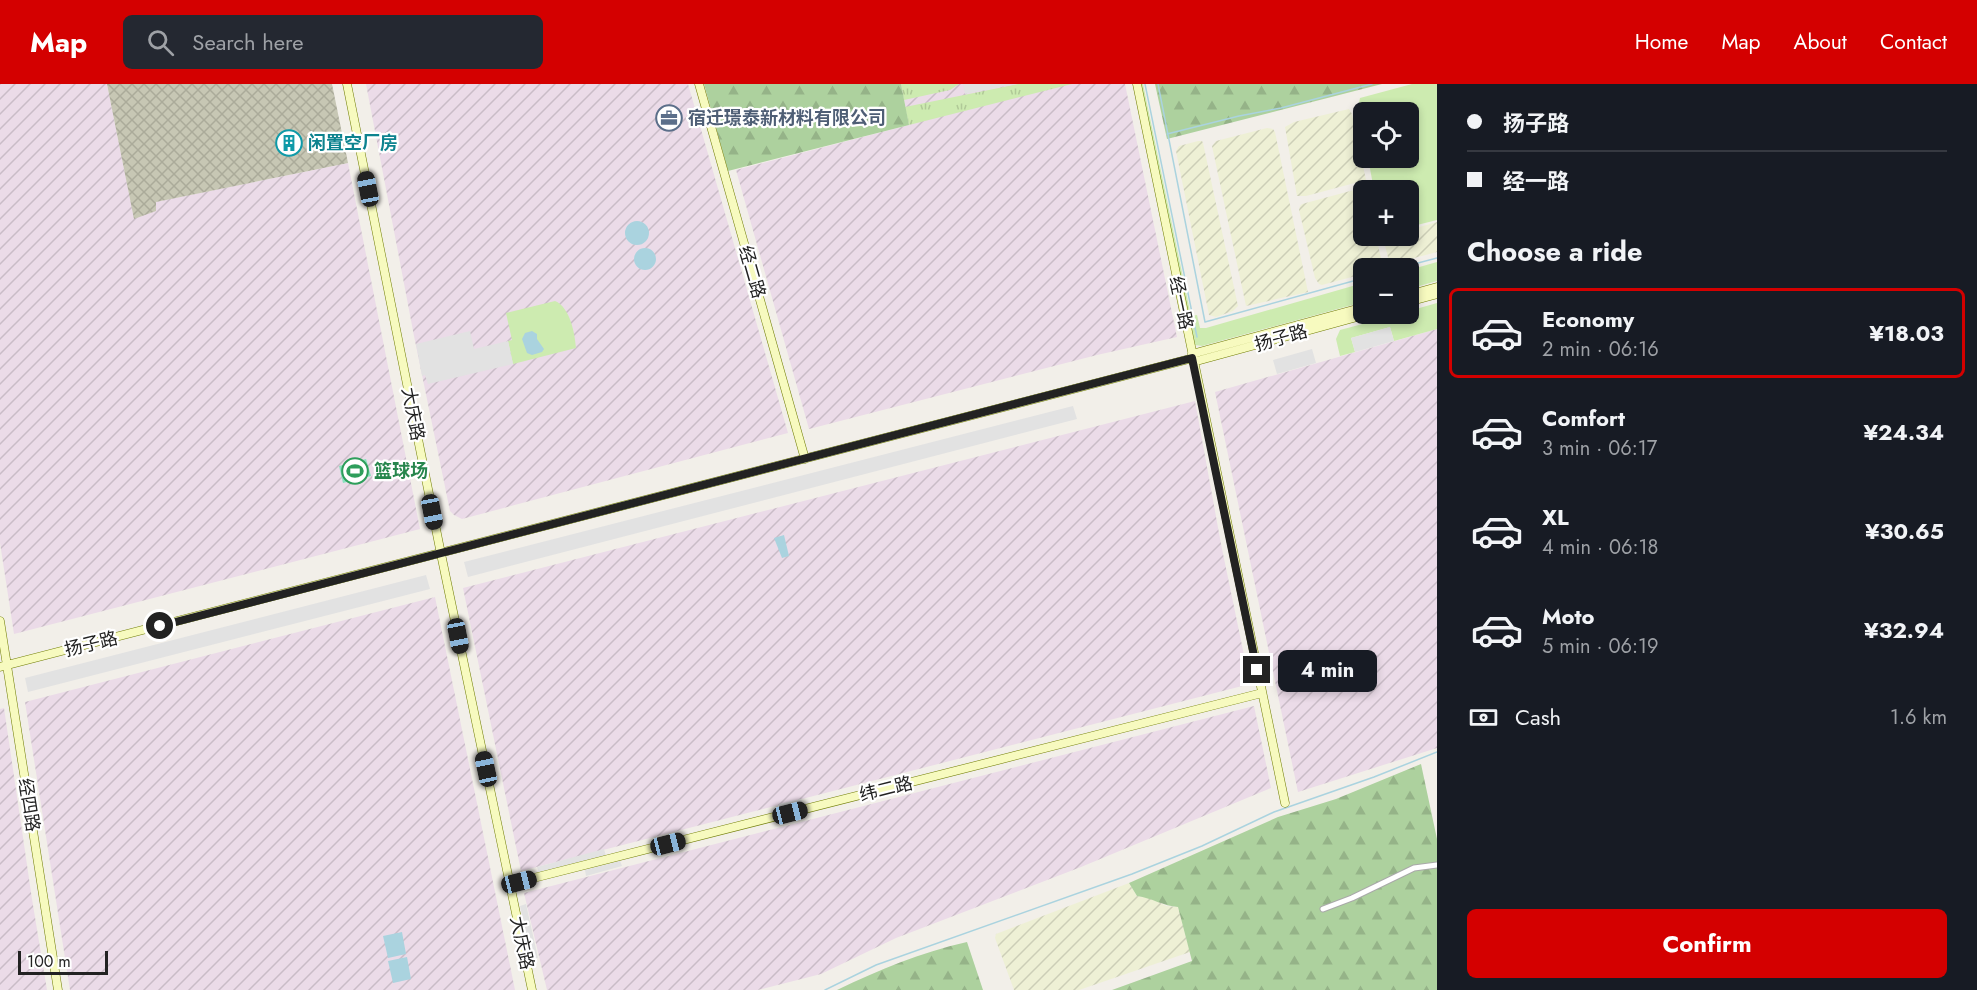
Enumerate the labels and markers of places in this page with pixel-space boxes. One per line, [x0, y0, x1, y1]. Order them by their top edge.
office icon: 宿迁璟泰新材料有限公司 [654, 103, 684, 133]
place label: 宿迁璟泰新材料有限公司 [688, 105, 886, 131]
building icon: 闲置空厂房 [274, 128, 304, 158]
place label: 闲置空厂房 [308, 130, 398, 156]
sports icon: 篮球场 [340, 456, 370, 486]
place label: 篮球场 [374, 458, 428, 484]

